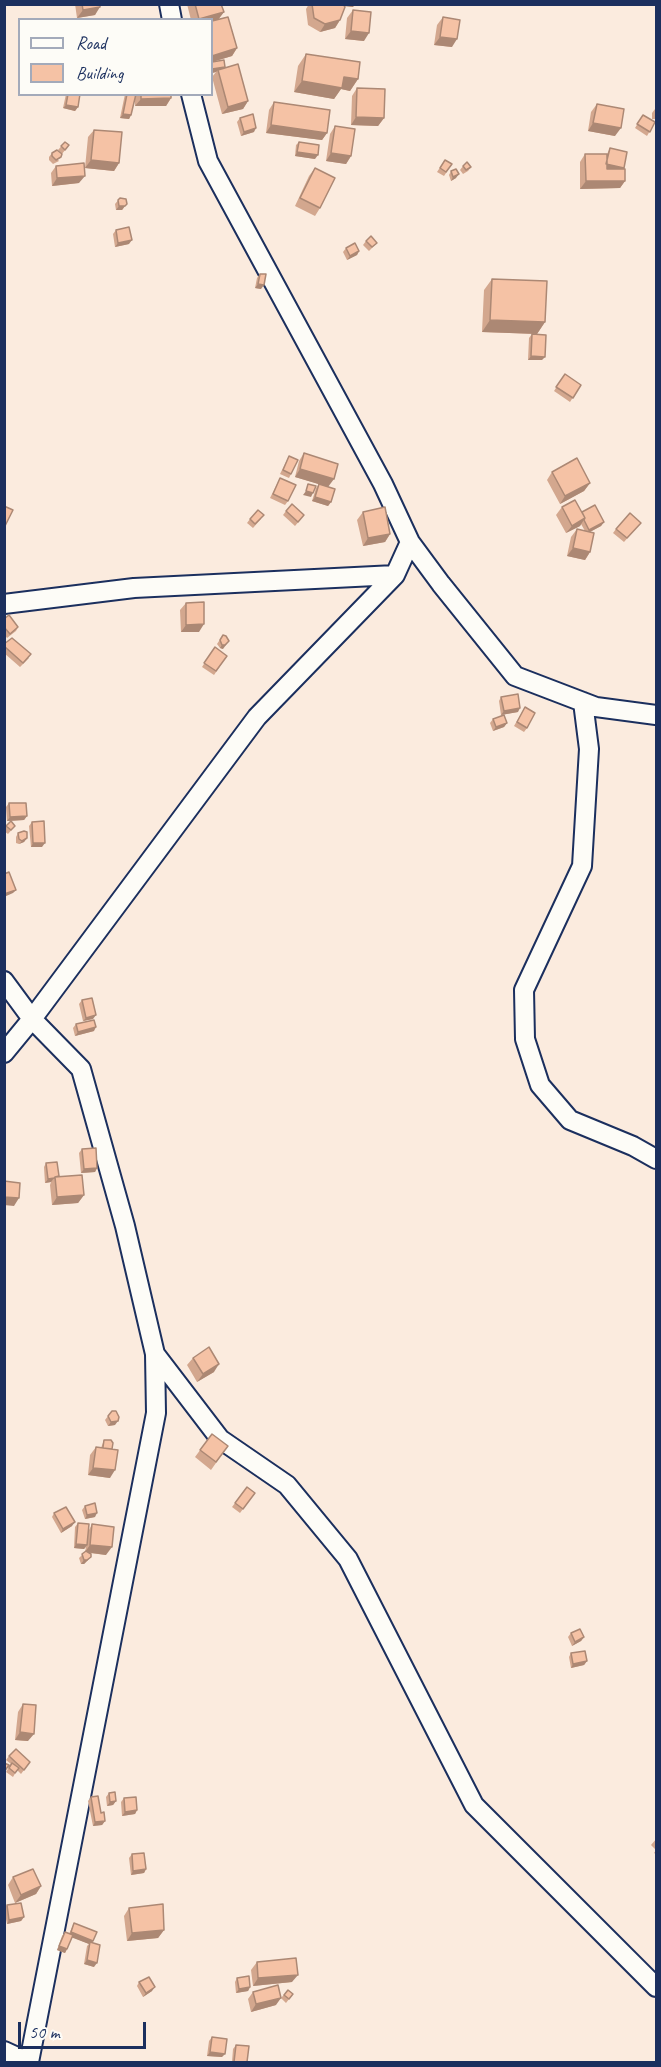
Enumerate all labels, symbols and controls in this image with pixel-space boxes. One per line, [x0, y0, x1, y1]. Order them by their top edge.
legend [18, 18, 213, 96]
text: Road [76, 32, 106, 54]
text: Building [76, 62, 123, 84]
scale bar [21, 2010, 148, 2048]
text: 50 m [29, 2021, 60, 2043]

